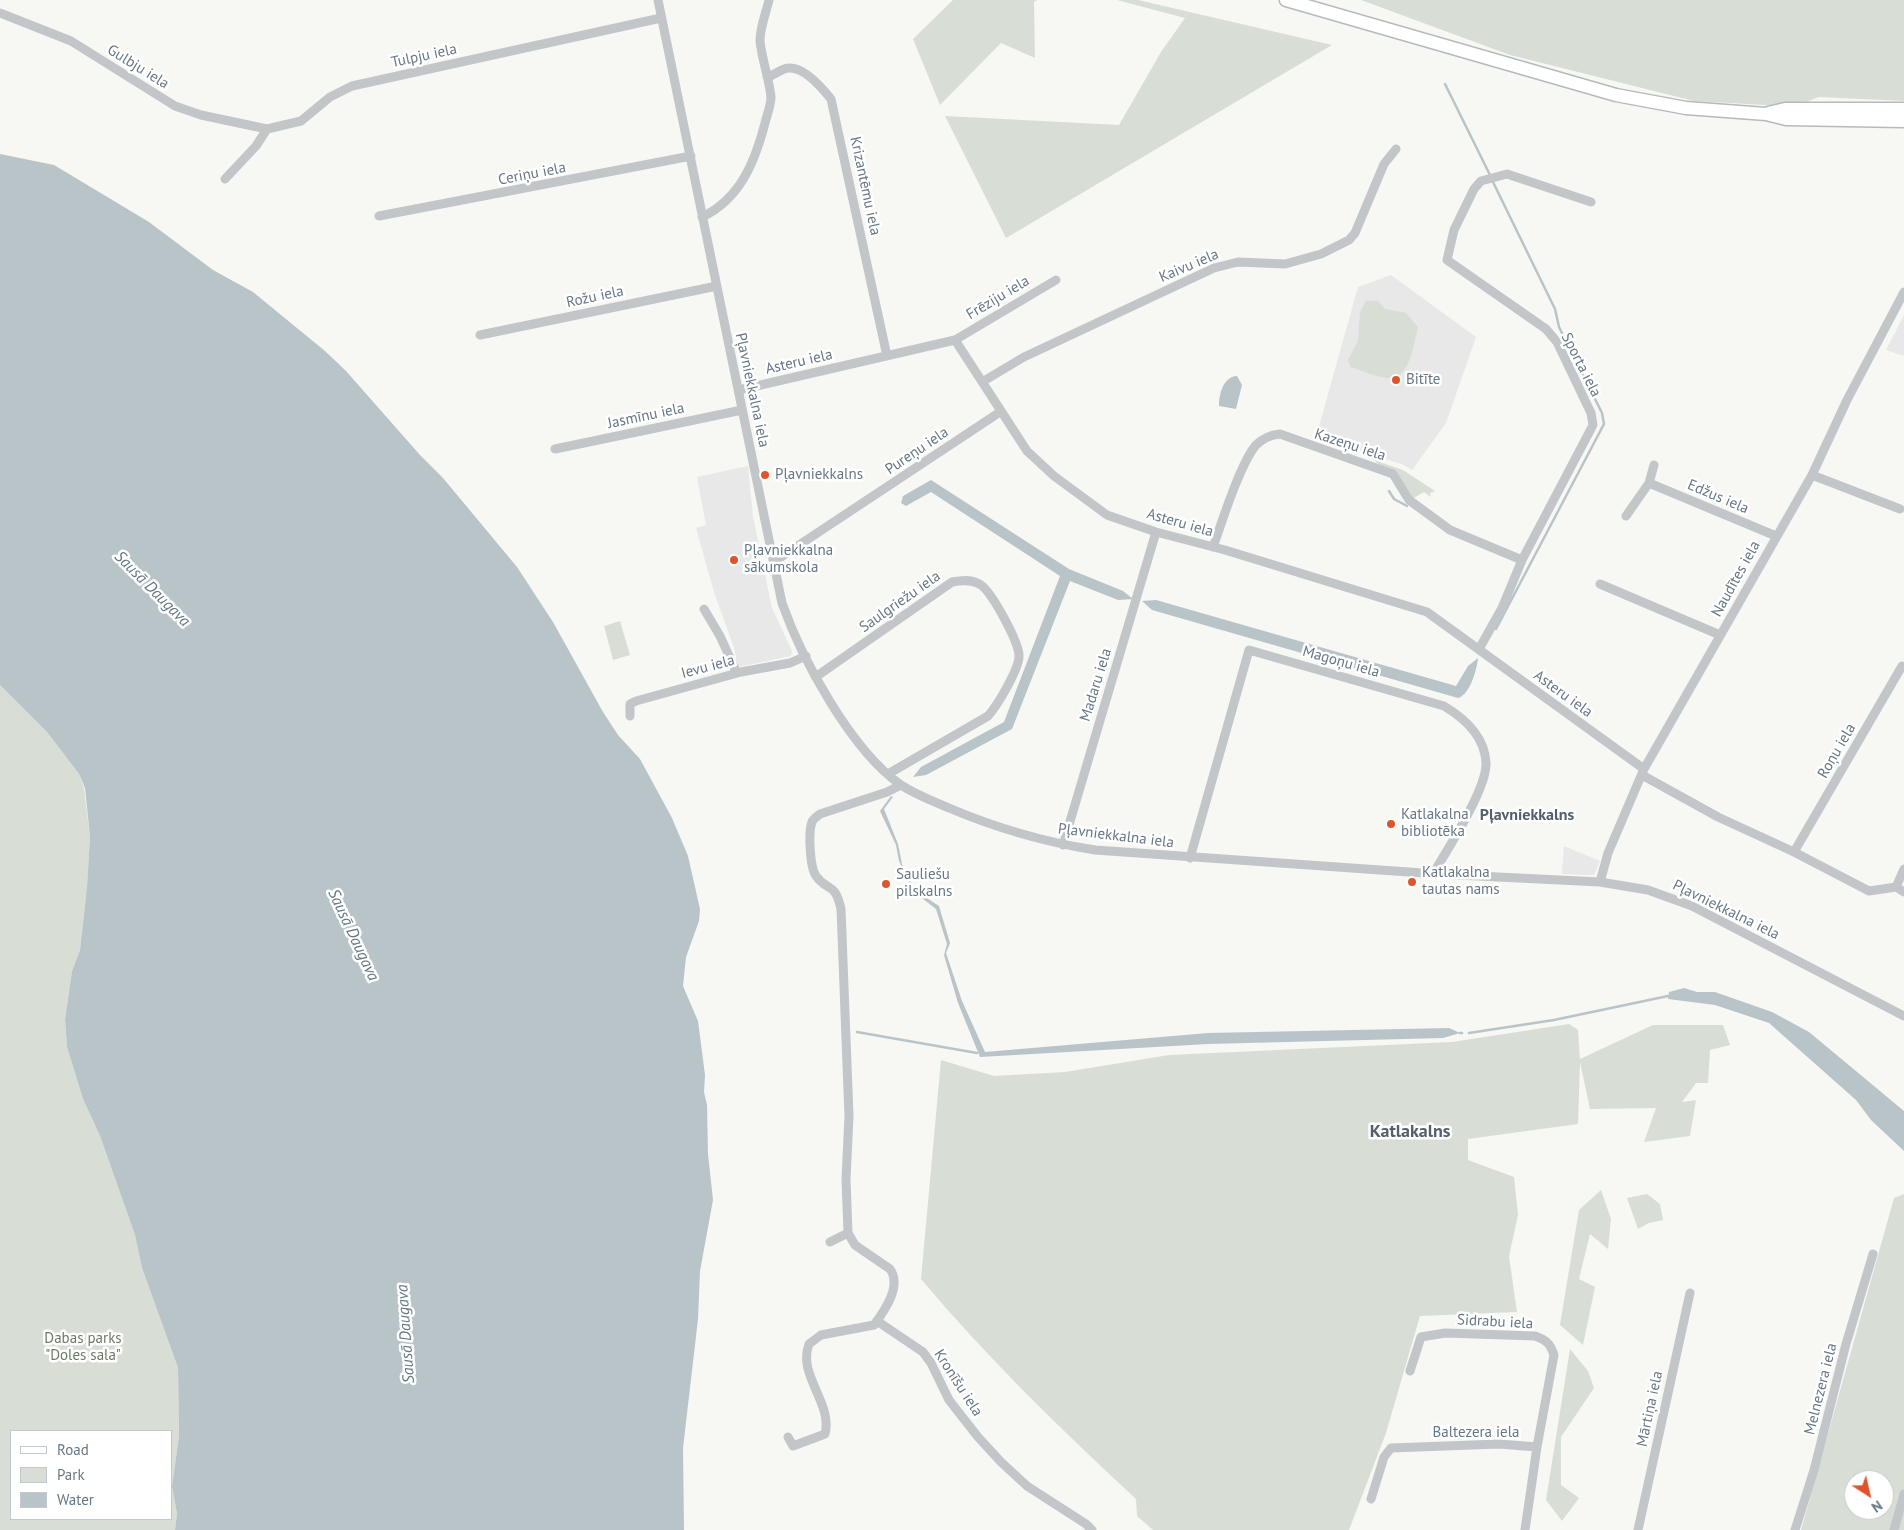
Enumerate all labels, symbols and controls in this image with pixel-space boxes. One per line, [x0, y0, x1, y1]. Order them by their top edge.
street label: Tulpju iela [389, 40, 459, 72]
street label: Gulbju iela [104, 41, 172, 93]
street label: Krizantēmu iela [846, 135, 884, 237]
street label: Ceriņu iela [497, 159, 567, 189]
street label: Kaivu iela [1157, 245, 1221, 287]
street label: Frēziju iela [963, 272, 1033, 324]
street label: Rožu iela [565, 282, 625, 312]
street label: Sporta iela [1557, 330, 1605, 400]
street label: Pļavniekkalna iela [731, 331, 773, 449]
street label: Asteru iela [764, 346, 834, 378]
place label: Bitīte [1406, 371, 1440, 389]
marker: Bitīte [1390, 374, 1402, 386]
street label: Jasmīnu iela [606, 399, 686, 433]
street label: Pureņu iela [882, 423, 952, 479]
street label: Kazeņu iela [1312, 425, 1388, 465]
place label: Pļavniekkalns [775, 466, 863, 484]
marker: Pļavniekkalns [759, 469, 771, 481]
street label: Edžus iela [1685, 476, 1751, 518]
street label: Asteru iela [1145, 505, 1215, 541]
street label: Naudītes iela [1708, 538, 1764, 620]
place label: Pļavniekkalna sākumskola [744, 542, 833, 577]
water label: Sausā Daugava [110, 547, 194, 631]
marker: Pļavniekkalna sākumskola [728, 554, 740, 566]
street label: Saulgriežu iela [856, 567, 944, 637]
street label: Magoņu iela [1300, 642, 1382, 682]
street label: Madaru iela [1076, 646, 1116, 724]
street label: Ievu iela [679, 651, 737, 683]
street label: Asteru iela [1530, 667, 1596, 721]
street label: Roņu iela [1814, 721, 1860, 781]
district label: Pļavniekkalns [1480, 805, 1574, 825]
place label: Katlakalna bibliotēka [1401, 806, 1469, 841]
marker: Katlakalna bibliotēka [1385, 818, 1397, 830]
street label: Pļavniekkalna iela [1057, 820, 1175, 852]
place label: Katlakalna tautas nams [1422, 864, 1500, 899]
place label: Sauliešu pilskalns [896, 866, 952, 901]
marker: Katlakalna tautas nams [1406, 876, 1418, 888]
street label: Pļavniekkalna iela [1670, 876, 1782, 944]
marker: Sauliešu pilskalns [880, 878, 892, 890]
water label: Sausā Daugava [323, 886, 383, 984]
district label: Katlakalns [1370, 1121, 1450, 1143]
water label: Sausā Daugava [393, 1284, 419, 1384]
street label: Sidrabu iela [1456, 1311, 1534, 1333]
park label: Dabas parks "Doles sala" [44, 1330, 122, 1365]
street label: Melnezera iela [1801, 1341, 1841, 1437]
street label: Kronīšu iela [930, 1346, 986, 1420]
street label: Mārtiņa iela [1633, 1369, 1667, 1449]
street label: Baltezera iela [1432, 1424, 1520, 1442]
legend [10, 1430, 172, 1520]
text: Road [57, 1440, 89, 1459]
text: Park [57, 1465, 85, 1484]
north arrow [1844, 1470, 1894, 1520]
text: Water [57, 1490, 94, 1509]
text: N [1868, 1496, 1886, 1516]

